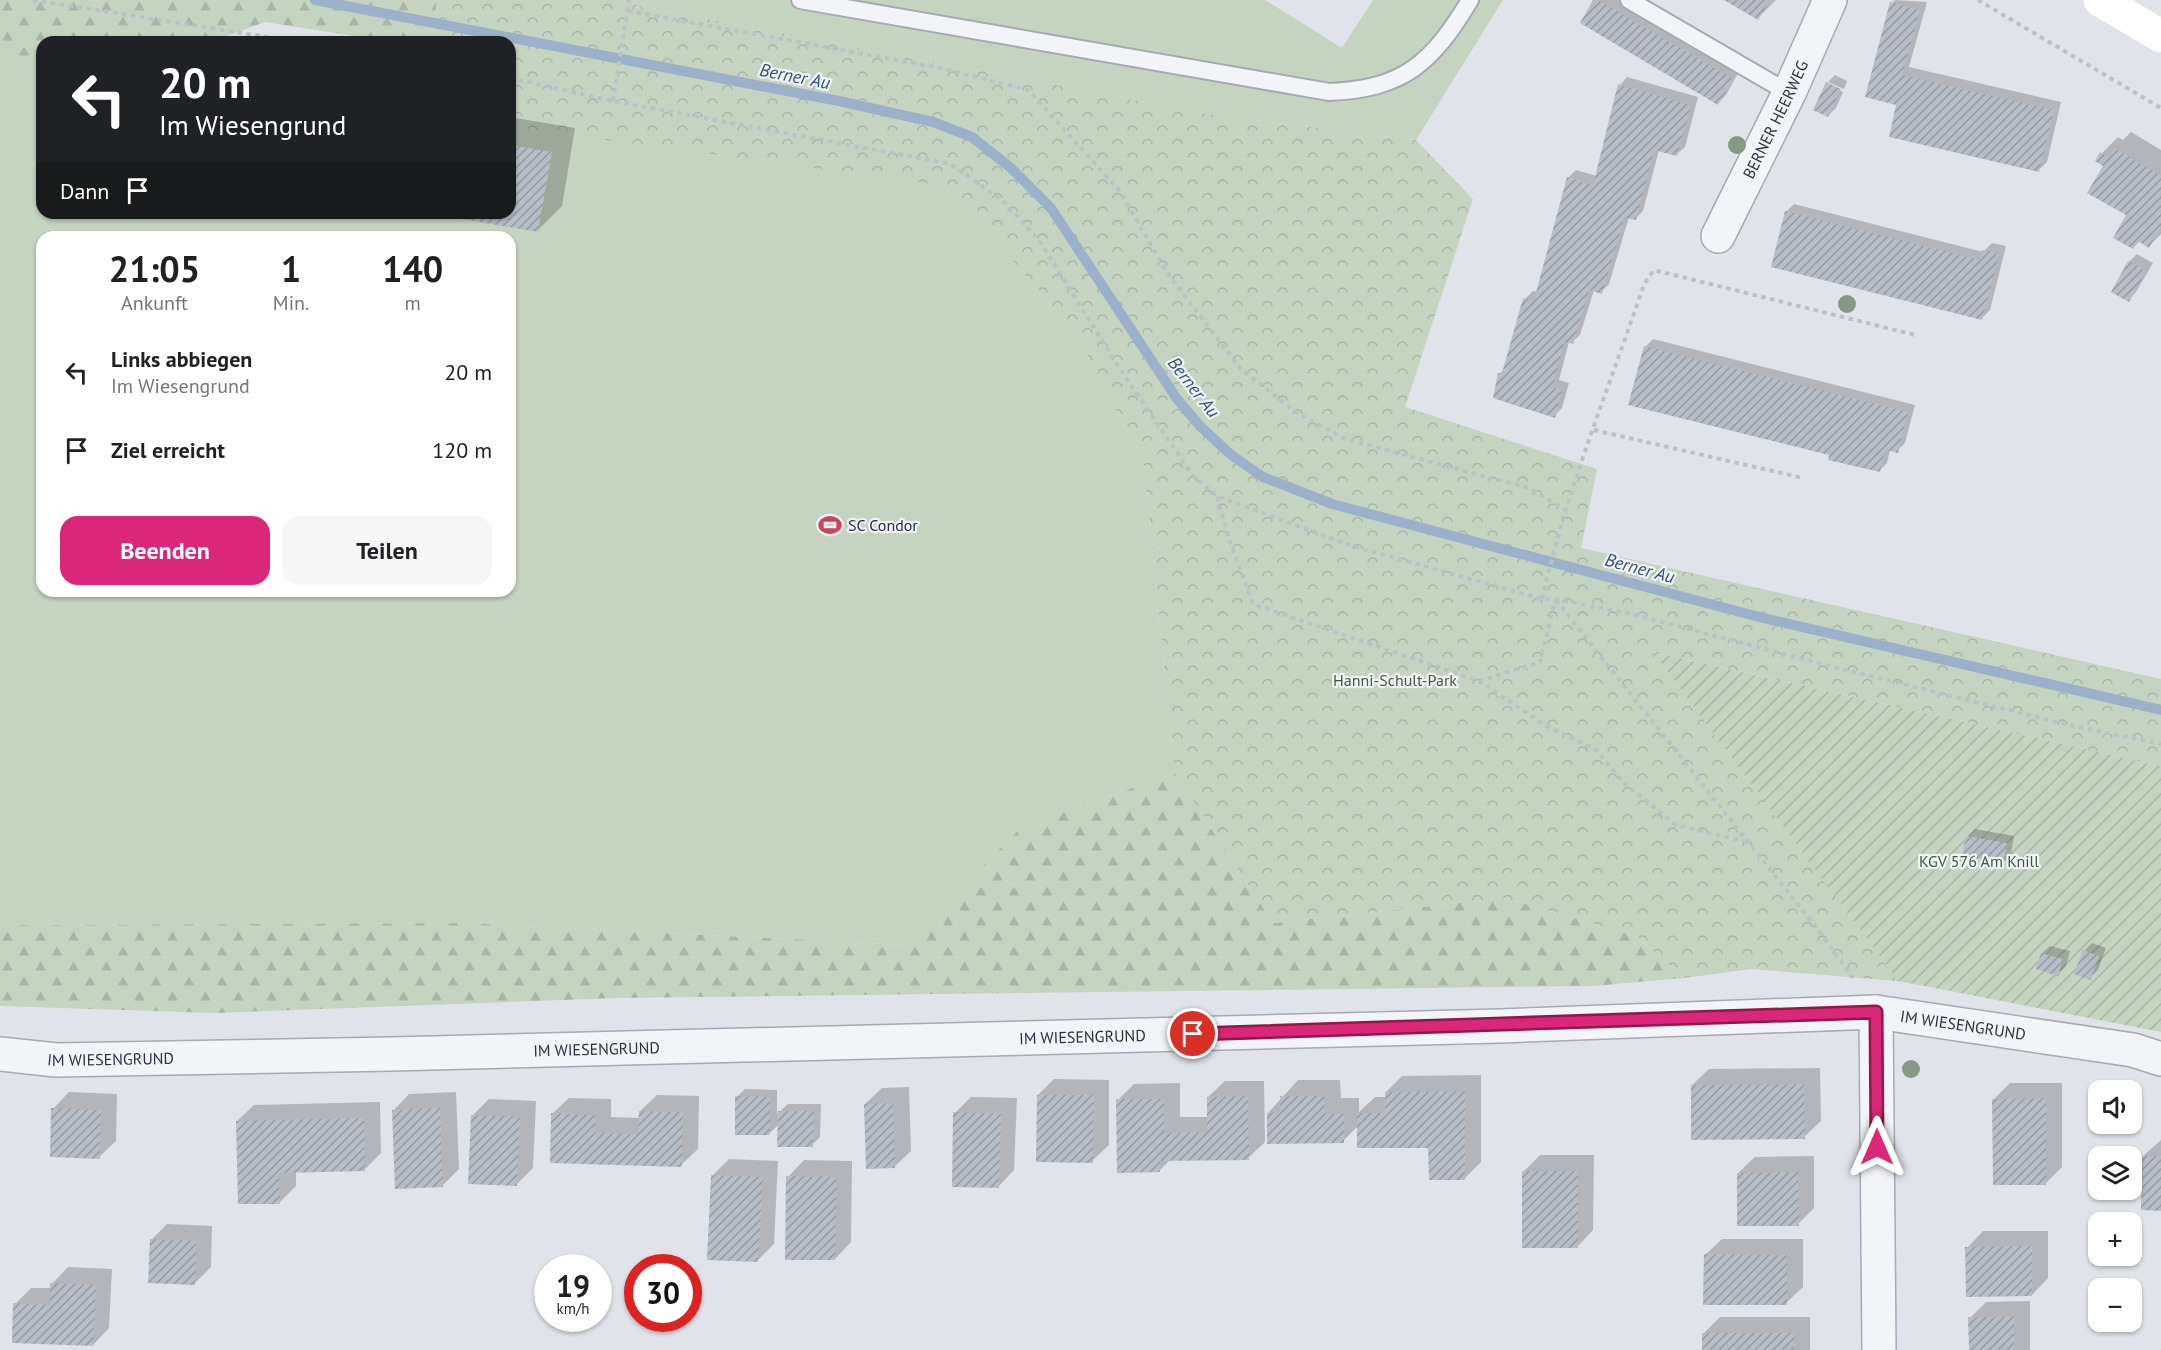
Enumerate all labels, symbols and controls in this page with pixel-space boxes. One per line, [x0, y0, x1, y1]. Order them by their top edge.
text: 20 m [159, 55, 251, 110]
street label: BERNER HEERWEG [1738, 57, 1812, 182]
water label: Berner Au [758, 58, 832, 94]
icon: left [60, 60, 138, 138]
text: Im Wiesengrund [159, 108, 346, 142]
icon: arrive [121, 174, 154, 207]
text: Dann [60, 177, 109, 205]
text: 21:05 [109, 245, 200, 292]
text: 1 [281, 245, 301, 292]
text: 140 [382, 245, 443, 292]
text: Ankunft [121, 290, 188, 316]
text: Min. [273, 290, 309, 316]
text: m [405, 290, 421, 316]
text: Links abbiegen [111, 345, 252, 373]
water label: Berner Au [1163, 352, 1225, 422]
icon: left [60, 356, 93, 389]
text: 20 m [444, 358, 492, 386]
text: Im Wiesengrund [111, 373, 250, 399]
icon: arrive [60, 434, 93, 467]
text: Ziel erreicht [111, 436, 225, 464]
text: 120 m [432, 436, 492, 464]
sports icon: SC Condor [817, 512, 843, 538]
place label: SC Condor [848, 515, 918, 535]
button: Beenden [60, 516, 270, 585]
button: Teilen [282, 516, 492, 585]
water label: Berner Au [1603, 548, 1677, 588]
park label: Hanni-Schult-Park [1333, 670, 1457, 690]
park label: KGV 576 Am Knill [1919, 851, 2039, 871]
street label: IM WIESENGRUND [1899, 1006, 2027, 1044]
pin [1167, 1008, 1218, 1059]
icon: arrive [1176, 1017, 1209, 1050]
street label: IM WIESENGRUND [1019, 1025, 1146, 1048]
street label: IM WIESENGRUND [533, 1037, 660, 1060]
street label: IM WIESENGRUND [46, 1048, 174, 1070]
map controls [2088, 1080, 2142, 1332]
button: sound [2088, 1080, 2142, 1134]
position arrow [1845, 1115, 1909, 1179]
button: layers [2088, 1146, 2142, 1200]
button: + [2088, 1212, 2142, 1266]
speed limit sign: 30 [624, 1254, 702, 1332]
text: 19 [556, 1266, 590, 1305]
button: − [2088, 1278, 2142, 1332]
text: km/h [557, 1299, 589, 1318]

